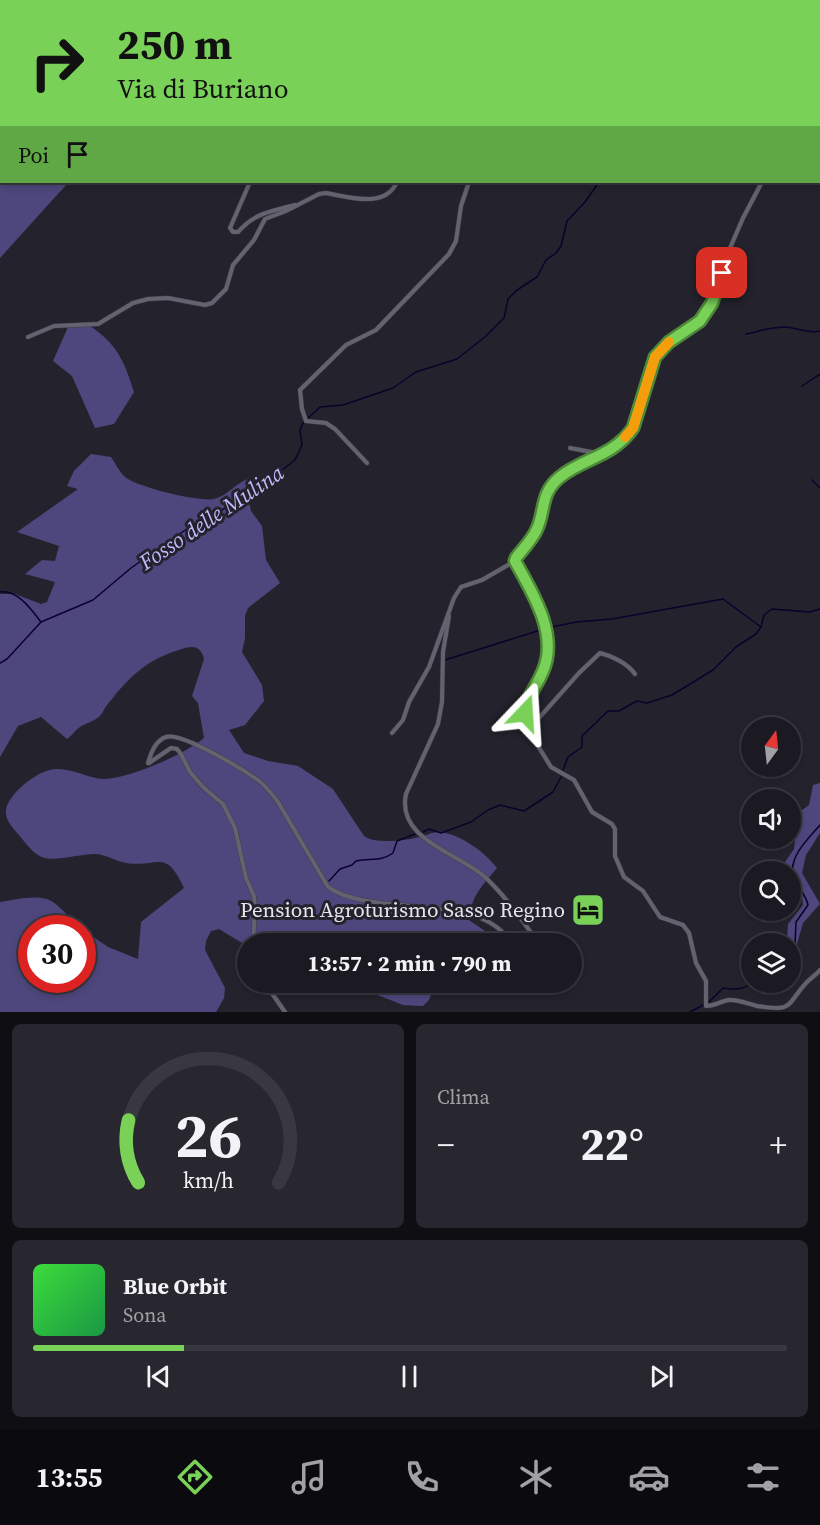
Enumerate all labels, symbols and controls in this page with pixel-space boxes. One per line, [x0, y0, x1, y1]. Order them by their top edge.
text: 250 m [117, 15, 232, 73]
icon: right [18, 24, 96, 102]
text: Via di Buriano [117, 70, 289, 107]
icon: arrive [61, 138, 94, 171]
text: Poi [18, 140, 49, 170]
pin [696, 247, 747, 298]
icon: arrive [705, 256, 738, 289]
water label: Fosso delle Mulina [132, 457, 290, 577]
position arrow [493, 681, 557, 745]
north arrow [741, 717, 801, 777]
map controls [741, 717, 801, 993]
button: sound [741, 789, 801, 849]
button: search [741, 861, 801, 921]
hotel icon: Pension Agroturismo Sasso Regino [570, 892, 606, 928]
place label: Pension Agroturismo Sasso Regino [240, 895, 565, 924]
speed limit sign: 30 [18, 915, 96, 993]
button: layers [741, 933, 801, 993]
text: 13:57 · 2 min · 790 m [308, 948, 511, 978]
text: Clima [437, 1083, 490, 1111]
text: 26 [174, 1092, 242, 1178]
text: 22° [580, 1113, 644, 1175]
text: − [437, 1122, 455, 1167]
text: + [769, 1122, 787, 1167]
text: km/h [182, 1166, 234, 1195]
text: Blue Orbit [123, 1271, 227, 1301]
text: Sona [123, 1301, 167, 1329]
icon: previous [142, 1360, 175, 1393]
icon: pause [393, 1360, 426, 1393]
icon: next [645, 1360, 678, 1393]
icon: directions [174, 1456, 216, 1498]
icon: music [288, 1456, 330, 1498]
icon: phone [401, 1456, 443, 1498]
icon: climate [515, 1456, 557, 1498]
icon: car [628, 1456, 670, 1498]
icon: filters [742, 1456, 784, 1498]
text: 13:55 [36, 1459, 102, 1496]

